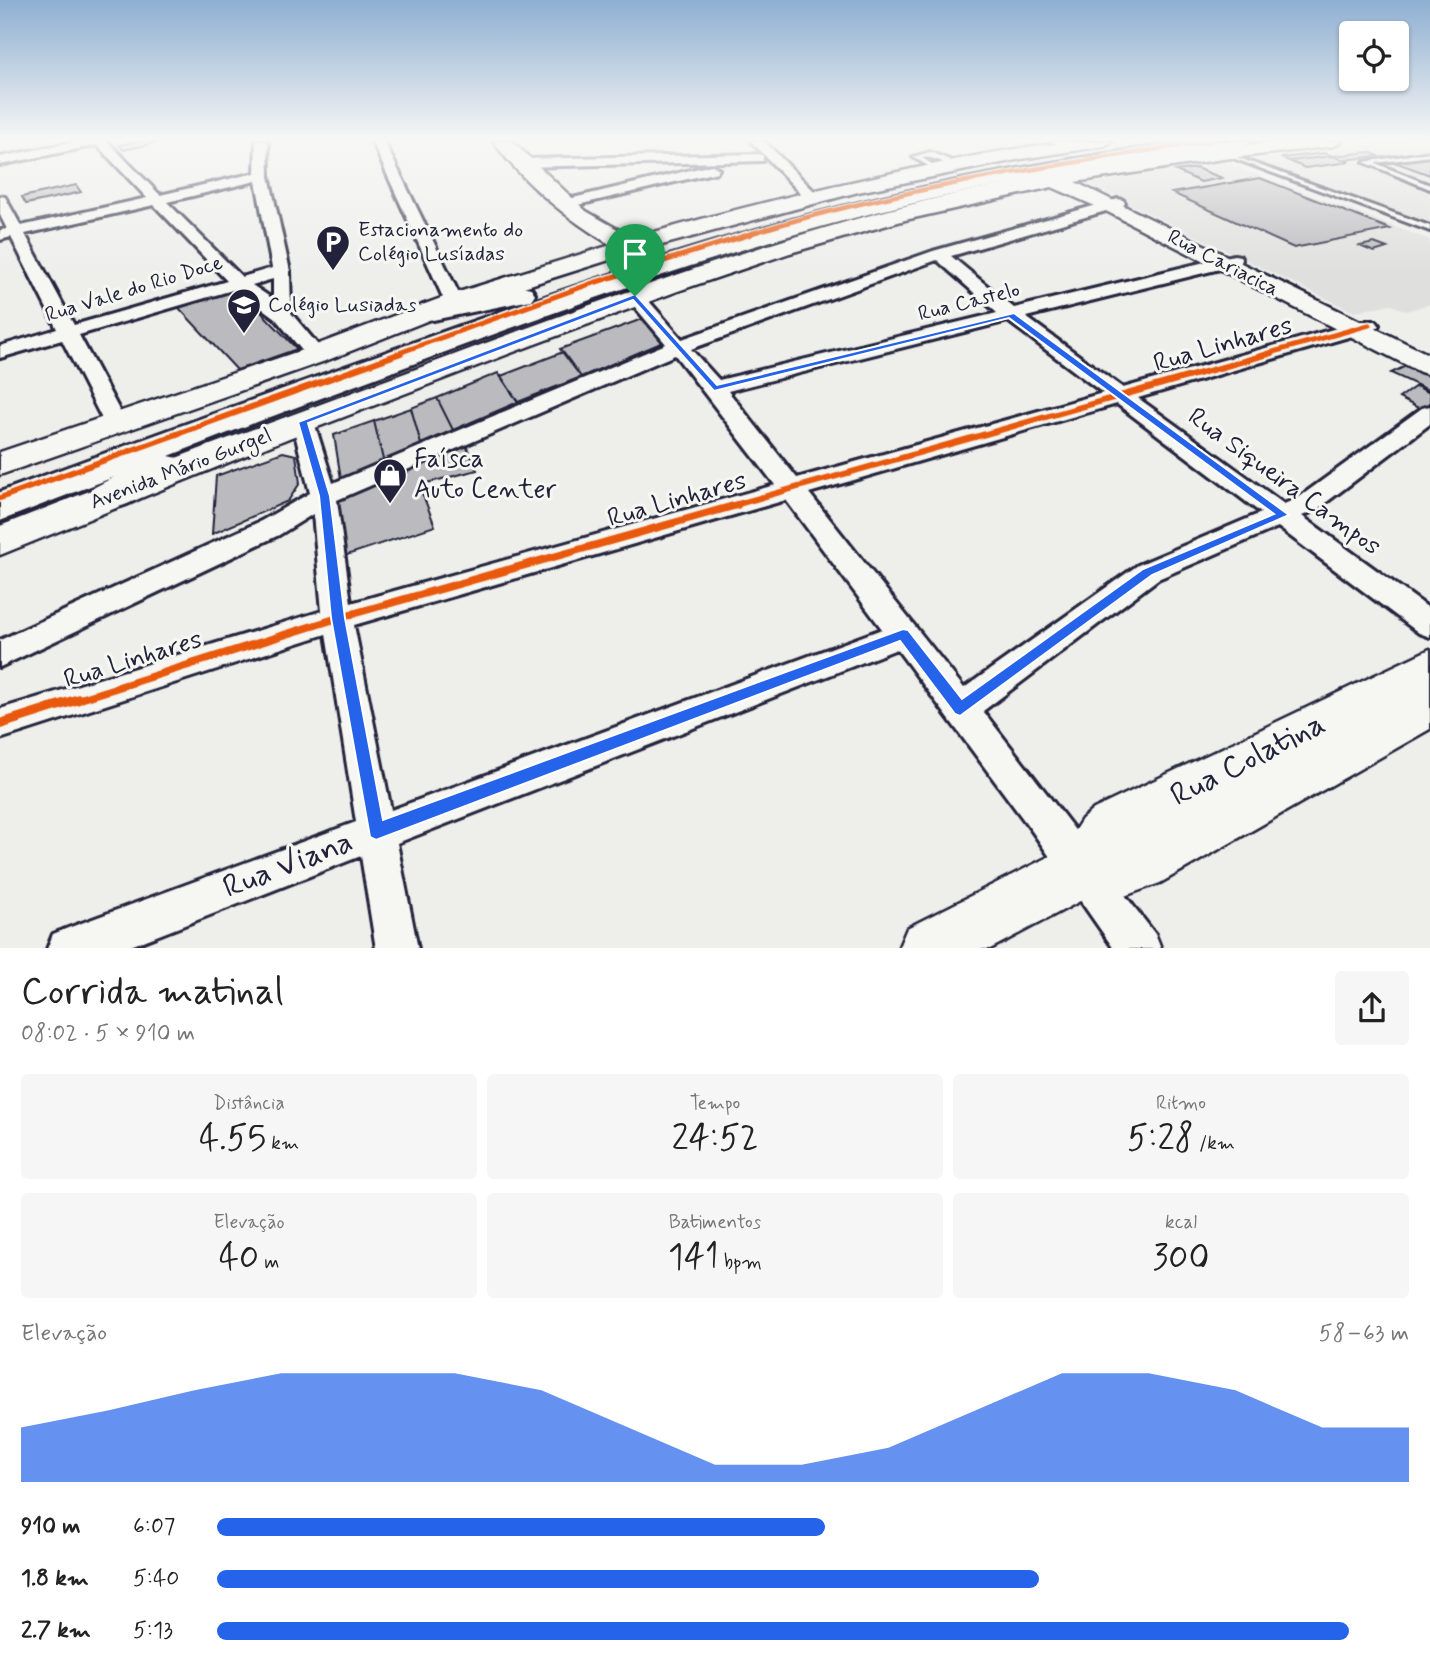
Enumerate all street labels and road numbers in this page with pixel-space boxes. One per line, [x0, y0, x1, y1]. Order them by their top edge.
street label: Rua Cariacica [1163, 223, 1283, 303]
street label: Rua Vale do Rio Doce [42, 249, 226, 329]
street label: Rua Castelo [915, 276, 1023, 328]
street label: Rua Linhares [1150, 309, 1296, 381]
street label: Rua Siqueira Campos [1180, 400, 1388, 564]
street label: Avenida Mário Gurgel [86, 421, 276, 517]
street label: Rua Linhares [604, 464, 750, 536]
street label: Rua Linhares [60, 623, 206, 697]
street label: Rua Colatina [1163, 703, 1333, 817]
street label: Rua Viana [217, 821, 359, 909]

